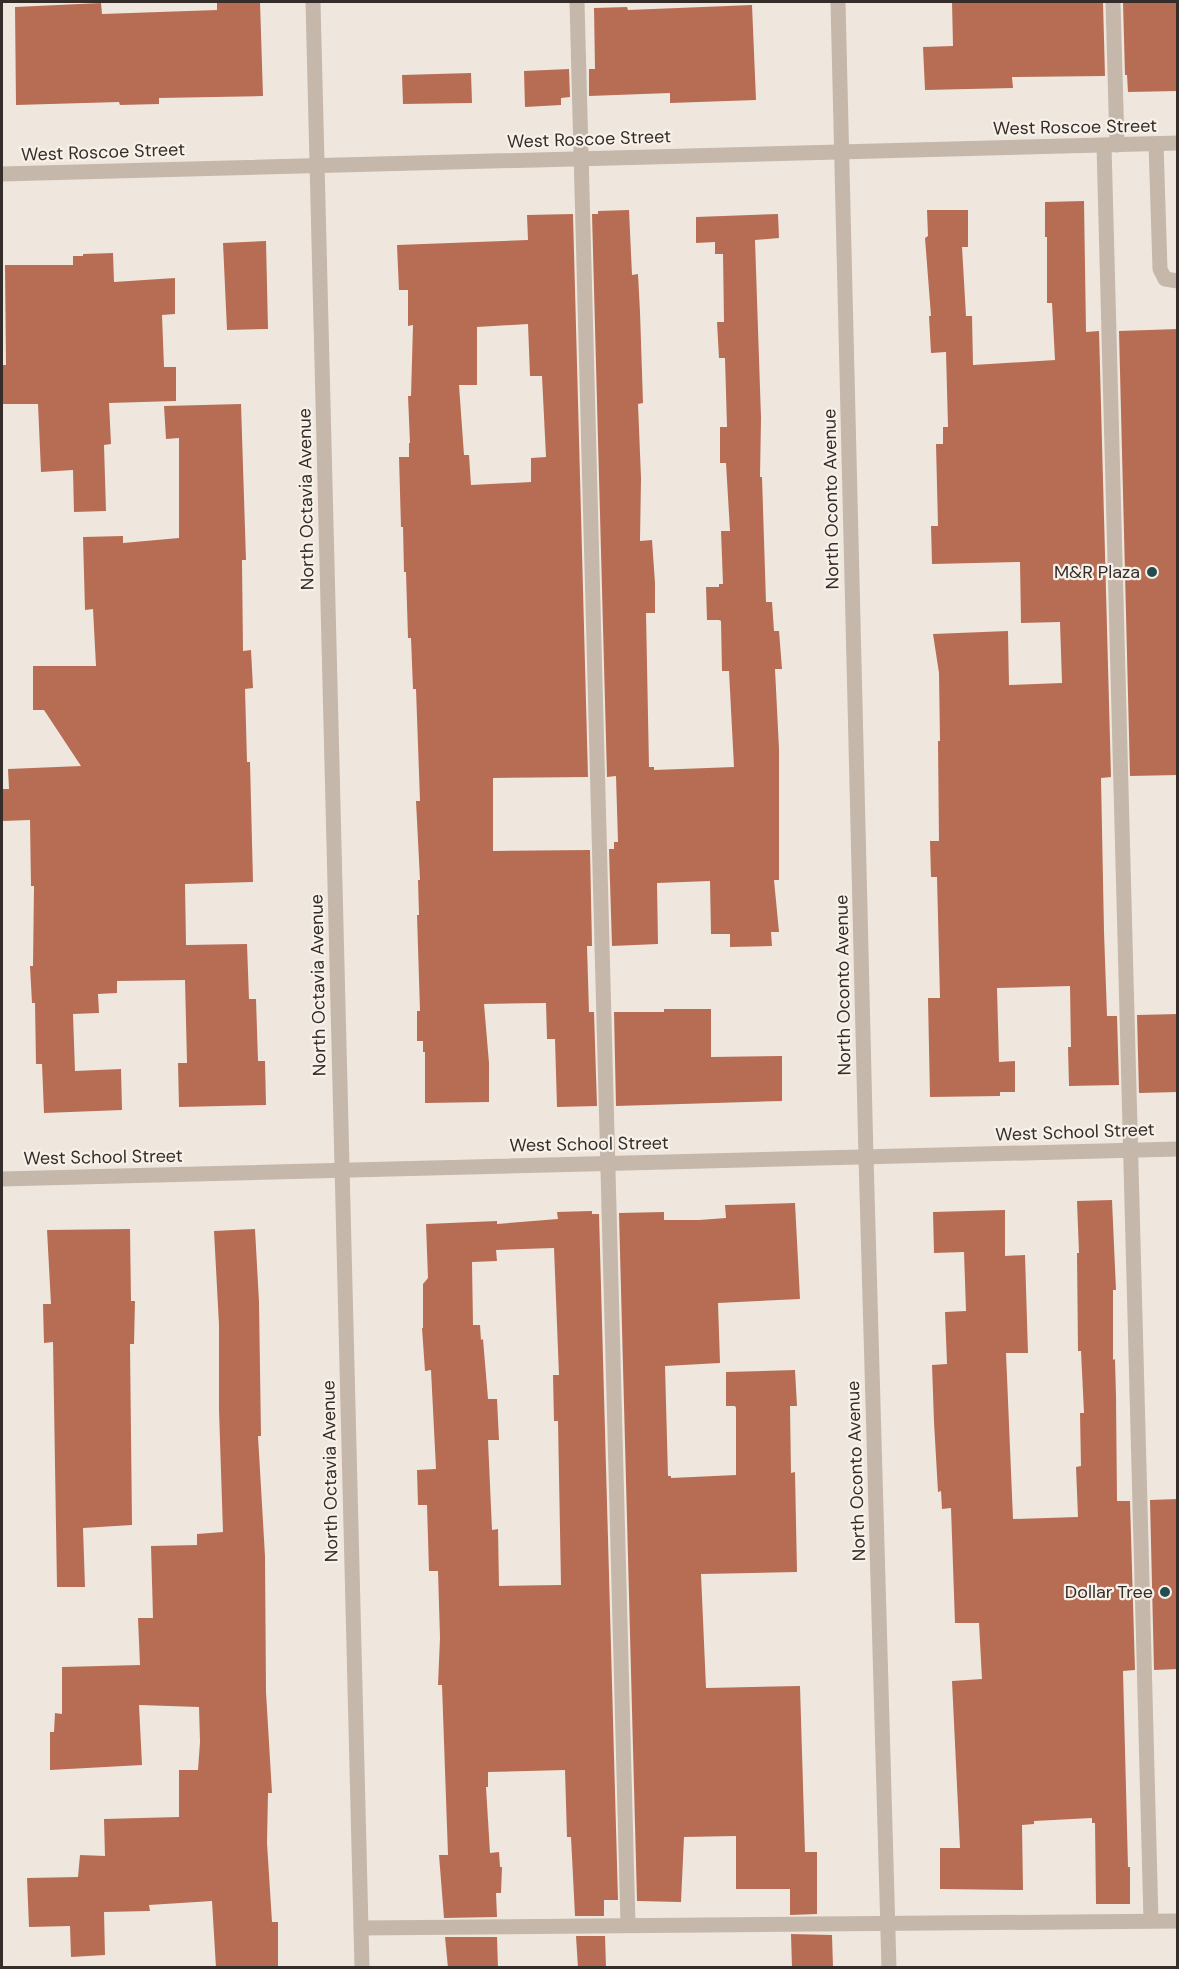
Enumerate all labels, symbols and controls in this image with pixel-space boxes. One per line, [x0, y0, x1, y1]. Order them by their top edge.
street label: West Roscoe Street [993, 114, 1157, 140]
street label: West Roscoe Street [507, 124, 671, 154]
street label: West Roscoe Street [21, 137, 185, 167]
street label: North Octavia Avenue [292, 408, 320, 590]
street label: North Oconto Avenue [817, 408, 845, 590]
place label: M&R Plaza [1054, 560, 1140, 584]
marker: M&R Plaza [1145, 565, 1159, 579]
street label: North Octavia Avenue [304, 894, 332, 1076]
street label: North Oconto Avenue [829, 894, 857, 1076]
street label: West School Street [995, 1117, 1155, 1147]
street label: West School Street [509, 1131, 669, 1157]
street label: West School Street [23, 1144, 183, 1170]
street label: North Octavia Avenue [316, 1380, 344, 1562]
street label: North Oconto Avenue [841, 1380, 871, 1562]
place label: Dollar Tree [1065, 1580, 1153, 1604]
marker: Dollar Tree [1158, 1585, 1172, 1599]

